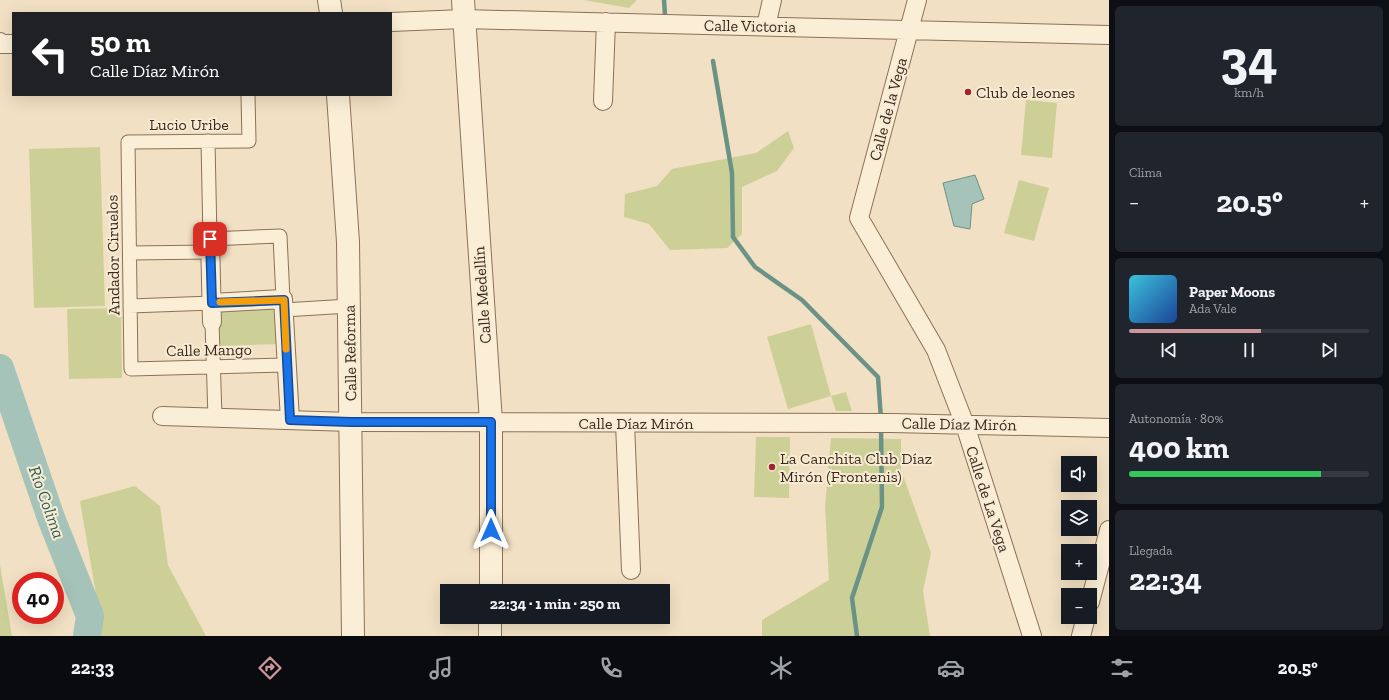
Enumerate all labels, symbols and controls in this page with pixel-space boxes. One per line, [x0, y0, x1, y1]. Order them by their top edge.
street label: Calle Victoria [704, 16, 797, 36]
text: 50 m [90, 26, 151, 59]
icon: left [24, 28, 76, 80]
text: 34 [1220, 28, 1278, 90]
street label: Calle de la Vega [865, 55, 911, 163]
text: Calle Díaz Mirón [90, 60, 219, 82]
place label: Club de leones [976, 83, 1075, 102]
text: km/h [1234, 85, 1264, 100]
marker: Club de leones [963, 87, 973, 97]
street label: Lucio Uribe [149, 115, 229, 134]
text: Clima [1129, 165, 1162, 180]
text: 20.5° [1216, 184, 1283, 220]
text: − [1129, 189, 1139, 216]
text: + [1360, 189, 1369, 216]
street label: Andador Ciruelos [102, 195, 124, 315]
pin [193, 222, 227, 256]
icon: arrive [199, 228, 221, 250]
street label: Calle Medellín [469, 245, 495, 344]
text: Paper Moons [1189, 283, 1275, 301]
text: Ada Vale [1189, 301, 1237, 316]
street label: Calle Reforma [340, 304, 360, 401]
icon: previous [1158, 339, 1180, 361]
icon: pause [1238, 339, 1260, 361]
icon: next [1318, 339, 1340, 361]
street label: Calle Mango [166, 340, 252, 360]
text: Autonomía · 80% [1129, 411, 1223, 426]
street label: Calle Díaz Mirón [901, 413, 1017, 435]
street label: Calle Díaz Mirón [579, 414, 694, 433]
text: 400 km [1129, 430, 1229, 466]
street label: Calle de La Vega [962, 444, 1014, 555]
place label: La Canchita Club Díaz Mirón (Frontenis) [780, 449, 932, 486]
map controls [1061, 456, 1097, 624]
button: sound [1061, 456, 1097, 492]
marker: La Canchita Club Díaz Mirón (Frontenis) [767, 462, 777, 472]
water label: Río Colima [25, 463, 69, 541]
button: layers [1061, 500, 1097, 536]
position arrow [470, 509, 512, 551]
text: Llegada [1129, 543, 1172, 558]
button: + [1061, 544, 1097, 580]
text: 22:34 [1129, 562, 1202, 598]
speed limit sign: 40 [12, 572, 64, 624]
button: − [1061, 588, 1097, 624]
text: 22:34 · 1 min · 250 m [490, 595, 620, 613]
icon: directions [256, 654, 284, 682]
icon: music [427, 654, 455, 682]
icon: phone [597, 654, 625, 682]
icon: climate [767, 654, 795, 682]
icon: car [937, 654, 965, 682]
icon: filters [1108, 654, 1136, 682]
text: 22:33 [71, 657, 114, 679]
text: 20.5° [1278, 657, 1318, 679]

